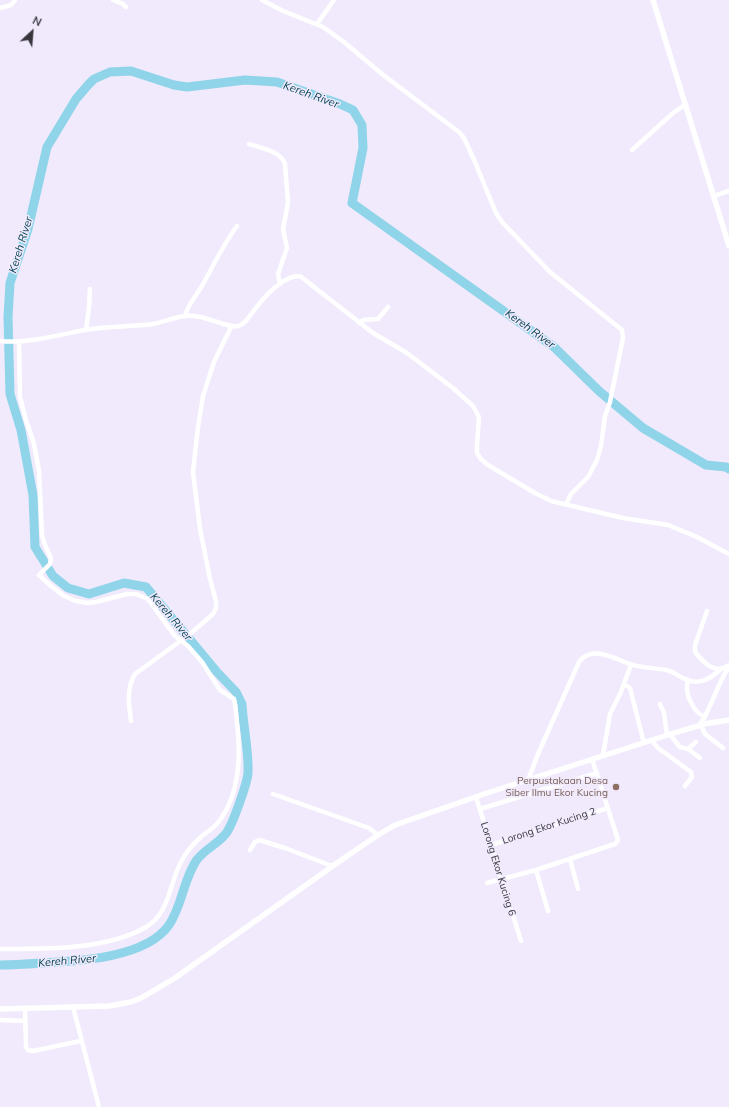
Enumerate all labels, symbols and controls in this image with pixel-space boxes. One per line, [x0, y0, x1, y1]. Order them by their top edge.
north arrow [12, 12, 52, 52]
text: N [30, 13, 44, 29]
water label: Kereh River [281, 79, 341, 111]
water label: Kereh River [6, 215, 36, 275]
water label: Kereh River [503, 307, 557, 351]
water label: Kereh River [147, 591, 195, 643]
place label: Perpustakaan Desa Siber Ilmu Ekor Kucing [505, 775, 608, 798]
marker: Perpustakaan Desa Siber Ilmu Ekor Kucing [611, 782, 621, 792]
street label: Lorong Ekor Kucing 2 [501, 805, 597, 847]
street label: Lorong Ekor Kucing 6 [478, 821, 518, 917]
water label: Kereh River [38, 952, 96, 970]

